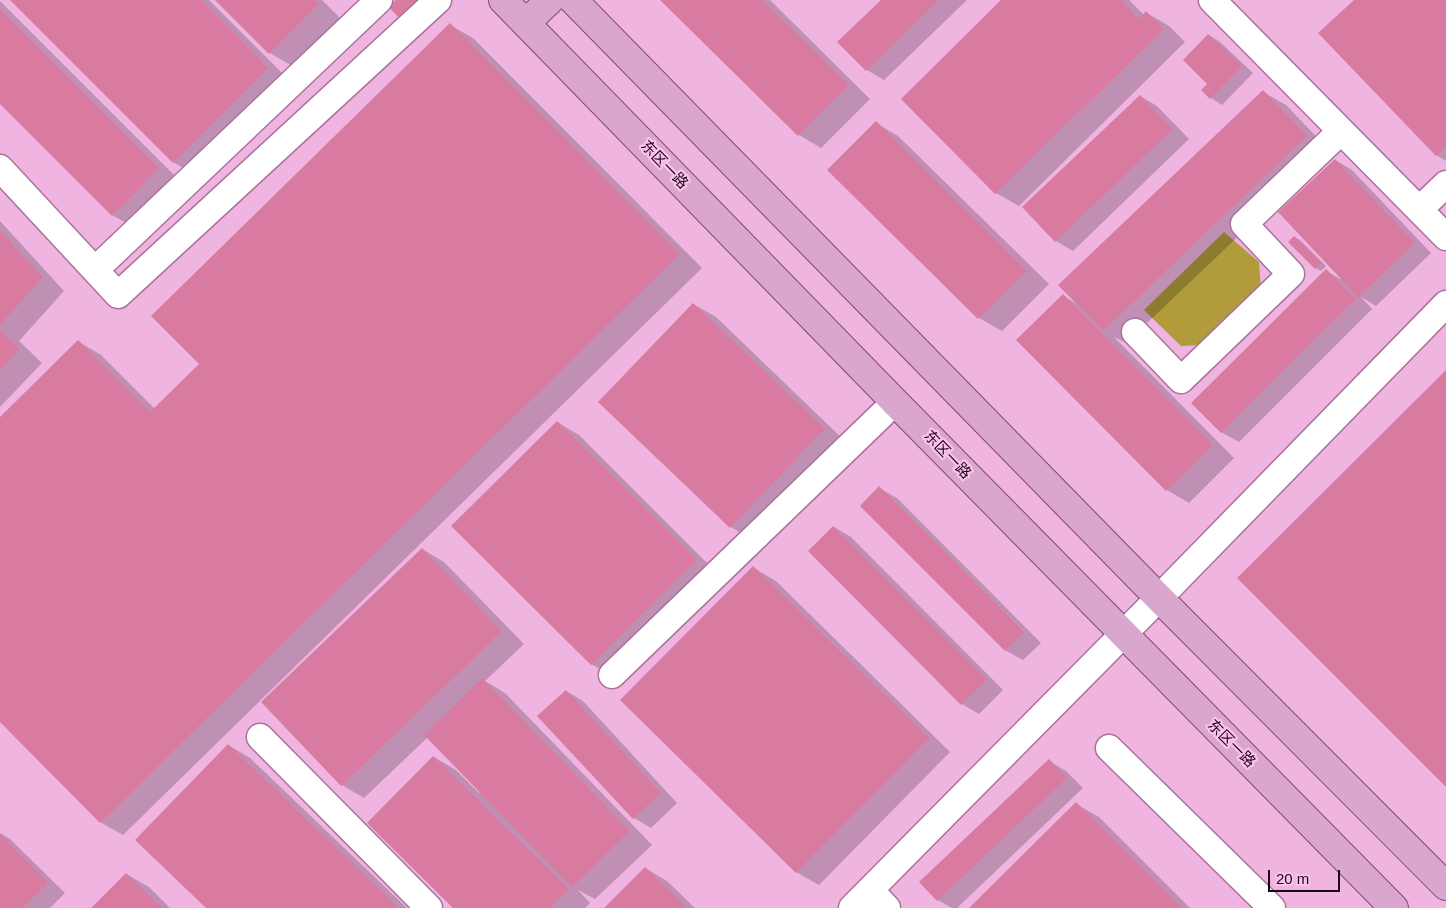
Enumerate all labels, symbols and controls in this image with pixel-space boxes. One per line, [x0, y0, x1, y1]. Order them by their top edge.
street label: 东区一路 [637, 137, 691, 193]
street label: 东区一路 [920, 427, 974, 483]
street label: 东区一路 [1203, 716, 1259, 772]
scale bar [1271, 860, 1344, 892]
text: 20 m [1276, 870, 1309, 887]

